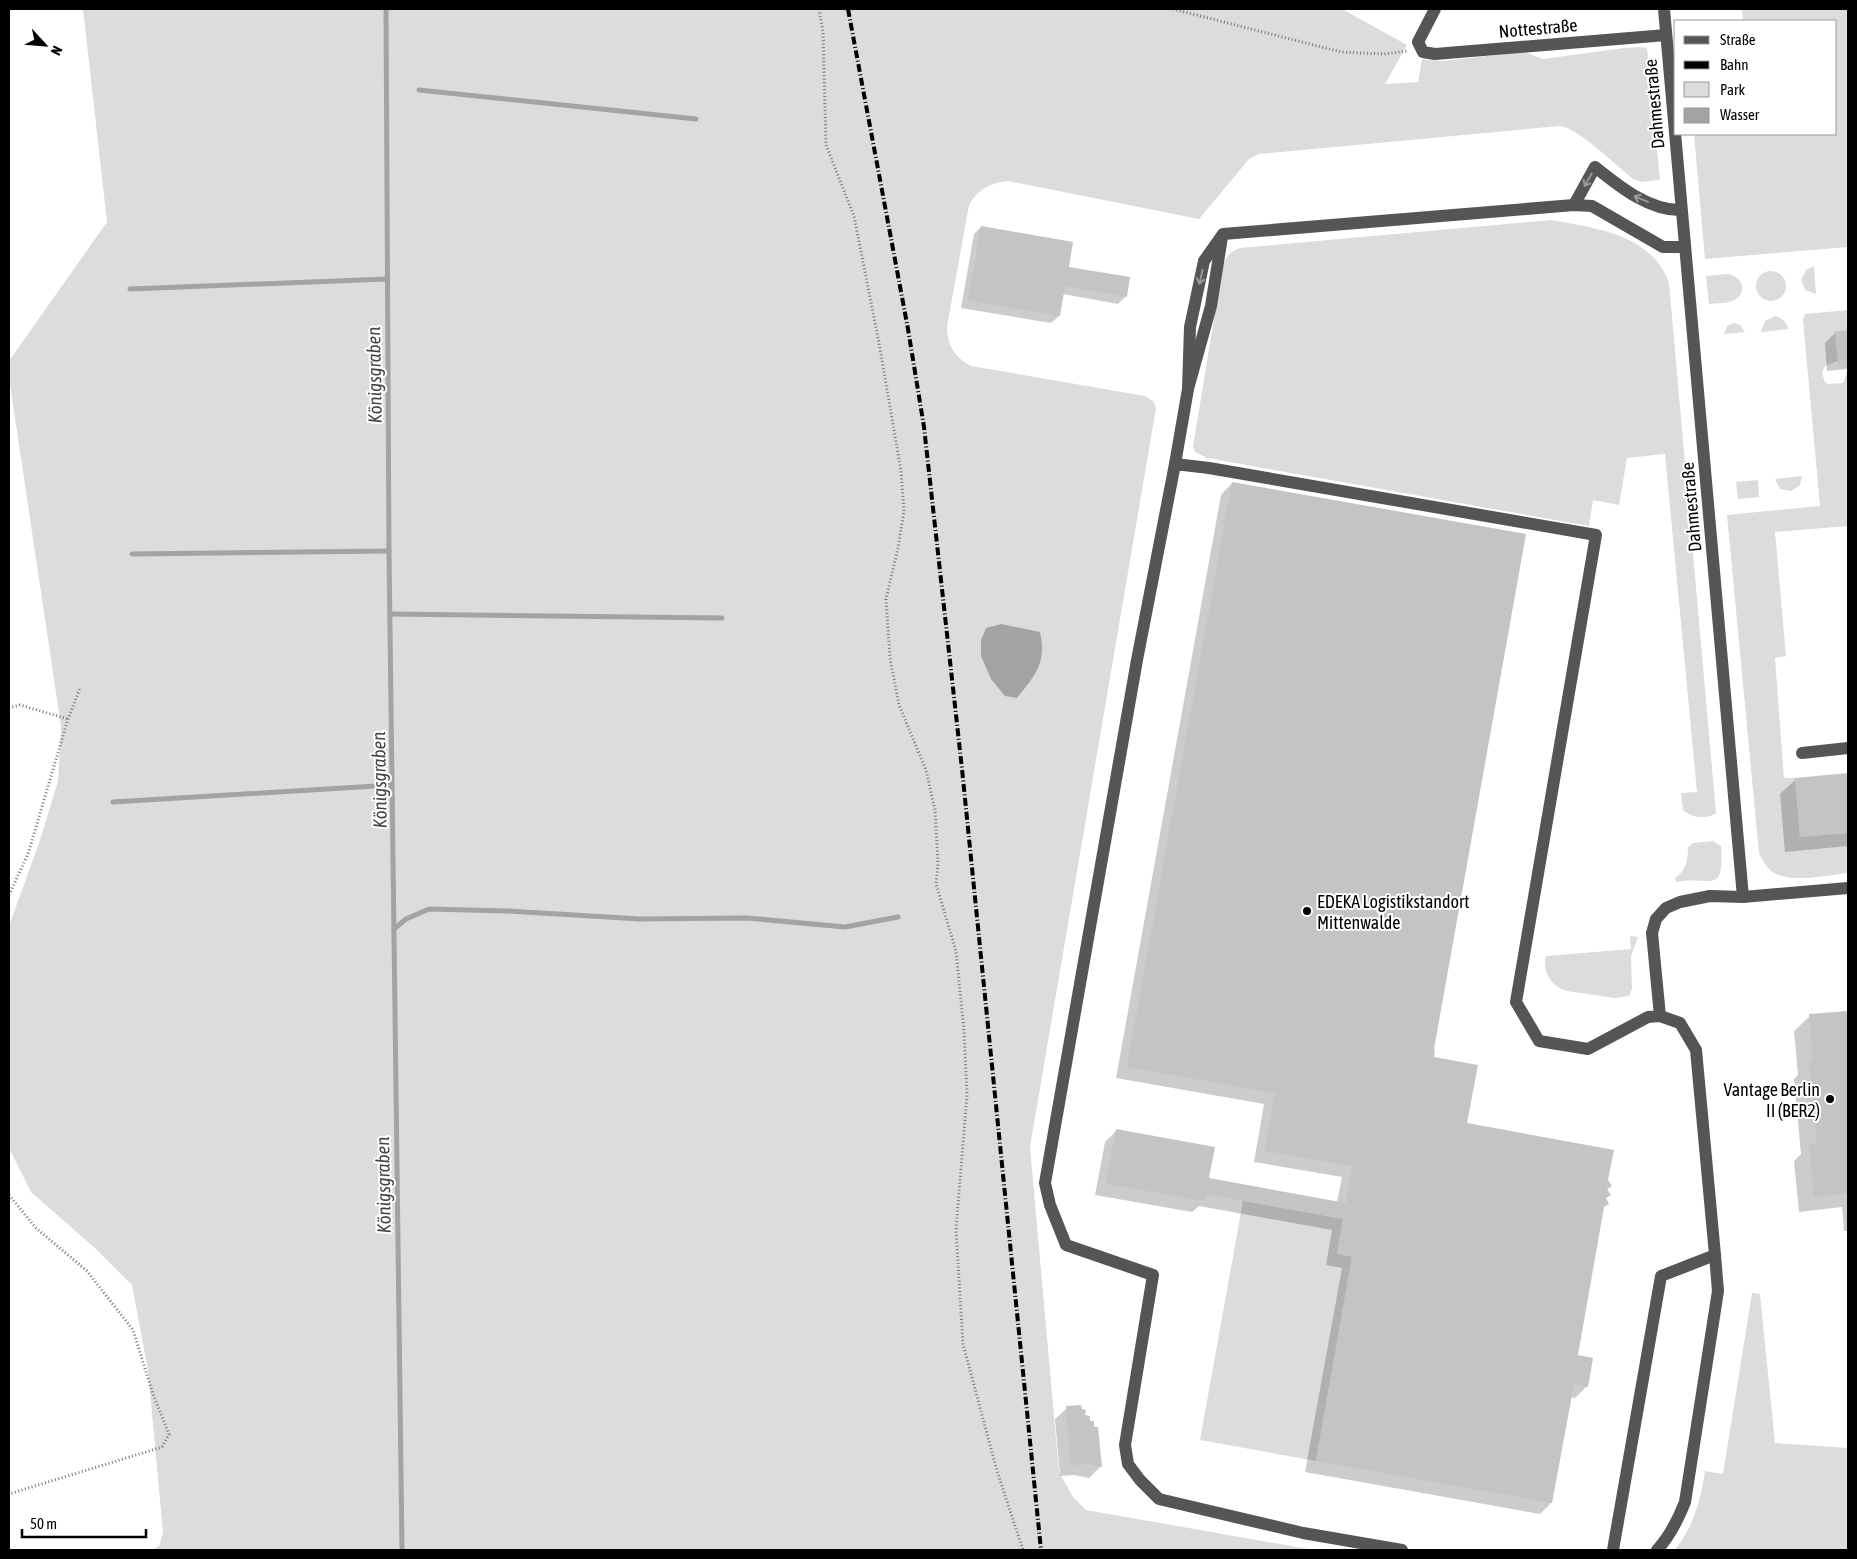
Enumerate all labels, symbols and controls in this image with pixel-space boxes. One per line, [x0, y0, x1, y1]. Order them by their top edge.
street label: Nottestraße [1498, 14, 1578, 42]
north arrow [20, 20, 70, 70]
legend [1674, 20, 1837, 135]
text: Straße [1720, 31, 1756, 48]
text: N [48, 43, 66, 58]
text: Bahn [1720, 56, 1749, 73]
street label: Dahmestraße [1640, 58, 1668, 150]
text: Park [1720, 81, 1745, 98]
text: Wasser [1720, 106, 1760, 123]
one-way arrow [1583, 172, 1592, 187]
one-way arrow [1634, 193, 1649, 203]
one-way arrow [1195, 268, 1205, 284]
water label: Königsgraben [362, 326, 386, 424]
street label: Dahmestraße [1677, 461, 1705, 553]
water label: Königsgraben [367, 731, 391, 829]
place label: EDEKA Logistikstandort Mittenwalde [1317, 891, 1469, 933]
marker: EDEKA Logistikstandort Mittenwalde [1301, 905, 1313, 917]
place label: Vantage Berlin II (BER2) [1723, 1079, 1820, 1121]
marker: Vantage Berlin II (BER2) [1824, 1093, 1836, 1105]
water label: Königsgraben [371, 1136, 395, 1234]
scale bar [22, 1506, 146, 1538]
text: 50 m [30, 1515, 57, 1532]

